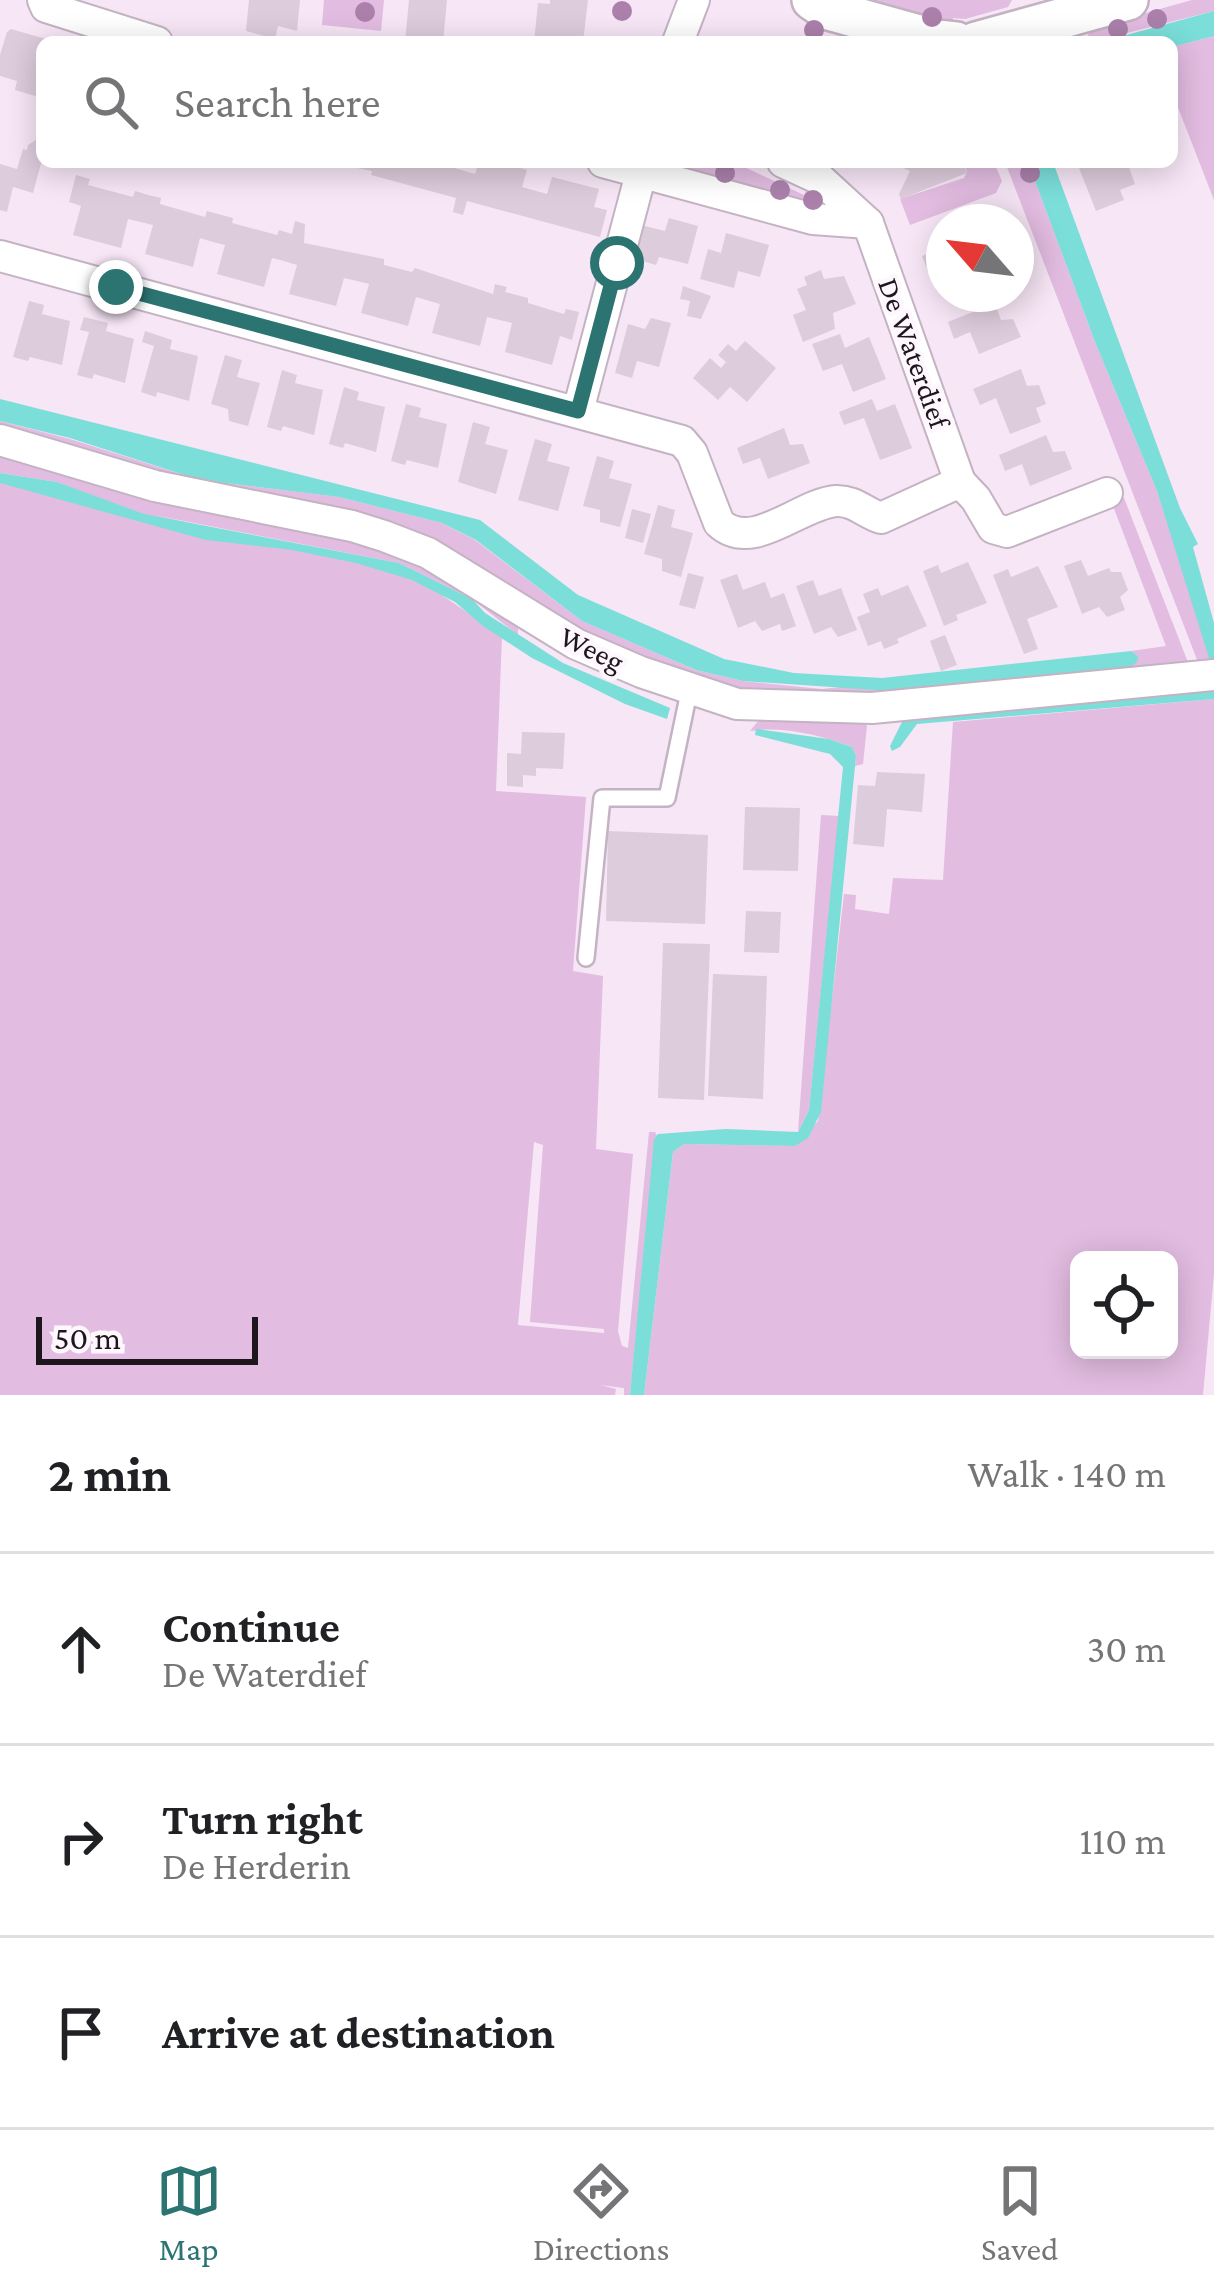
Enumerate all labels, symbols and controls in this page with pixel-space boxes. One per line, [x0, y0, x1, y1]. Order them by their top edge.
search box [36, 36, 1178, 168]
icon: search [78, 69, 144, 135]
text: Search here [174, 77, 381, 127]
north arrow [926, 204, 1034, 312]
route start [590, 236, 644, 290]
route end [89, 260, 143, 314]
street label: De Waterdief [872, 273, 958, 434]
street label: Weeg [554, 619, 630, 679]
map controls [1070, 1251, 1178, 1359]
button: locate [1070, 1251, 1178, 1359]
scale bar [36, 1311, 258, 1364]
text: 50 m [54, 1319, 121, 1356]
text: 2 min [48, 1445, 171, 1502]
text: Walk · 140 m [967, 1452, 1166, 1495]
text: Continue [162, 1602, 340, 1652]
icon: ahead [48, 1616, 114, 1682]
text: 30 m [1087, 1627, 1166, 1670]
text: De Waterdief [162, 1652, 367, 1695]
text: Turn right [162, 1794, 363, 1844]
icon: right [48, 1808, 114, 1874]
text: 110 m [1079, 1819, 1166, 1862]
text: De Herderin [162, 1844, 351, 1887]
icon: arrive [48, 2000, 114, 2066]
text: Arrive at destination [162, 2008, 555, 2058]
tab: Map [156, 2158, 222, 2267]
tab: Directions [533, 2158, 670, 2267]
tab: Saved [981, 2158, 1058, 2267]

